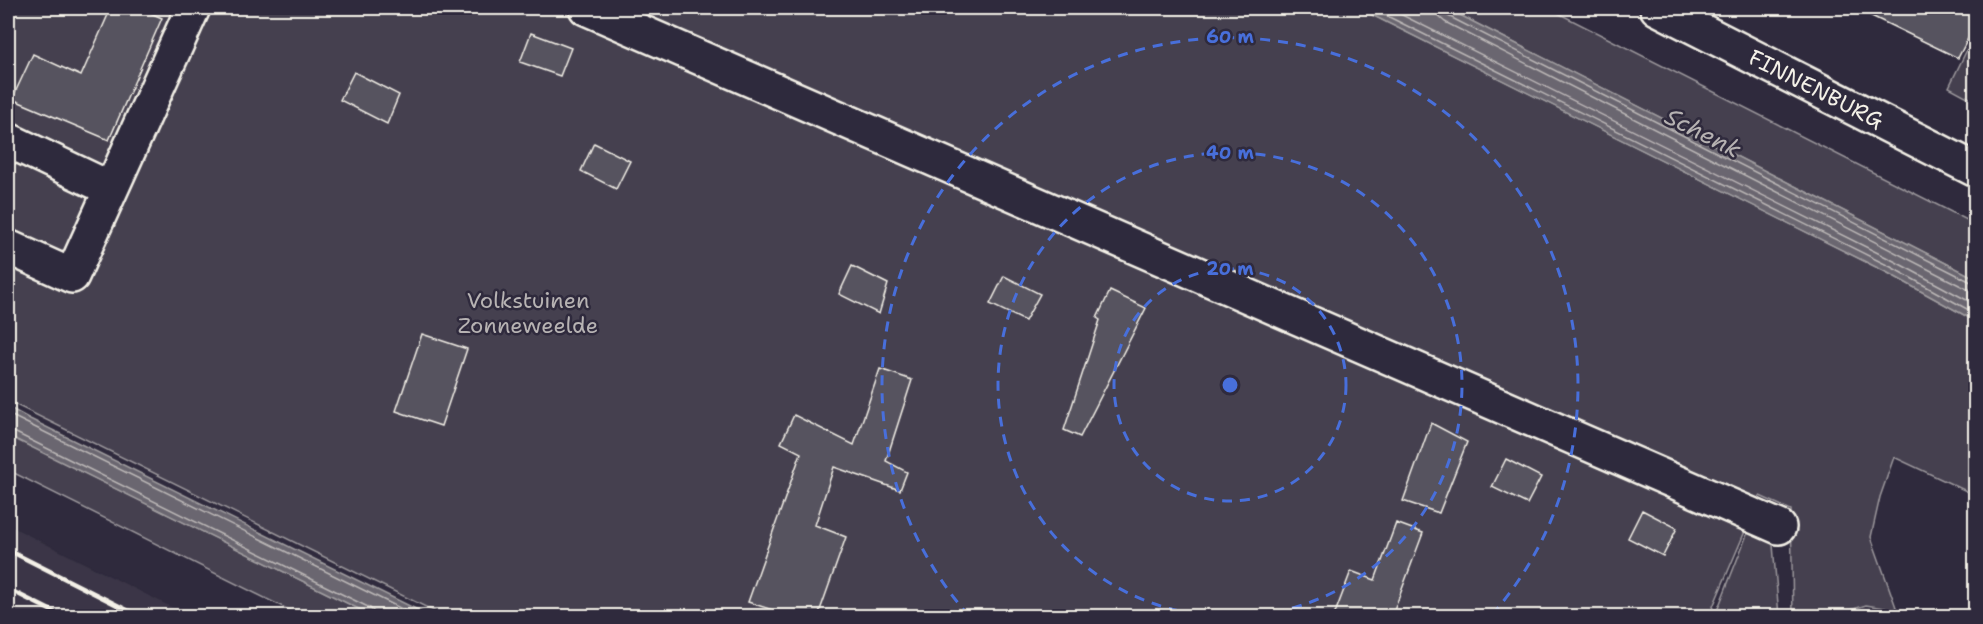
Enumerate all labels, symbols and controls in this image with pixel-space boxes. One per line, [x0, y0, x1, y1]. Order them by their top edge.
text: 60 m [1206, 25, 1254, 49]
street label: FINNENBURG [1744, 43, 1889, 136]
water label: Schenk [1659, 100, 1747, 166]
text: 40 m [1206, 141, 1254, 165]
text: 20 m [1206, 257, 1254, 281]
park label: Volkstuinen Zonneweelde [458, 286, 598, 340]
centre of rings [1220, 375, 1240, 395]

